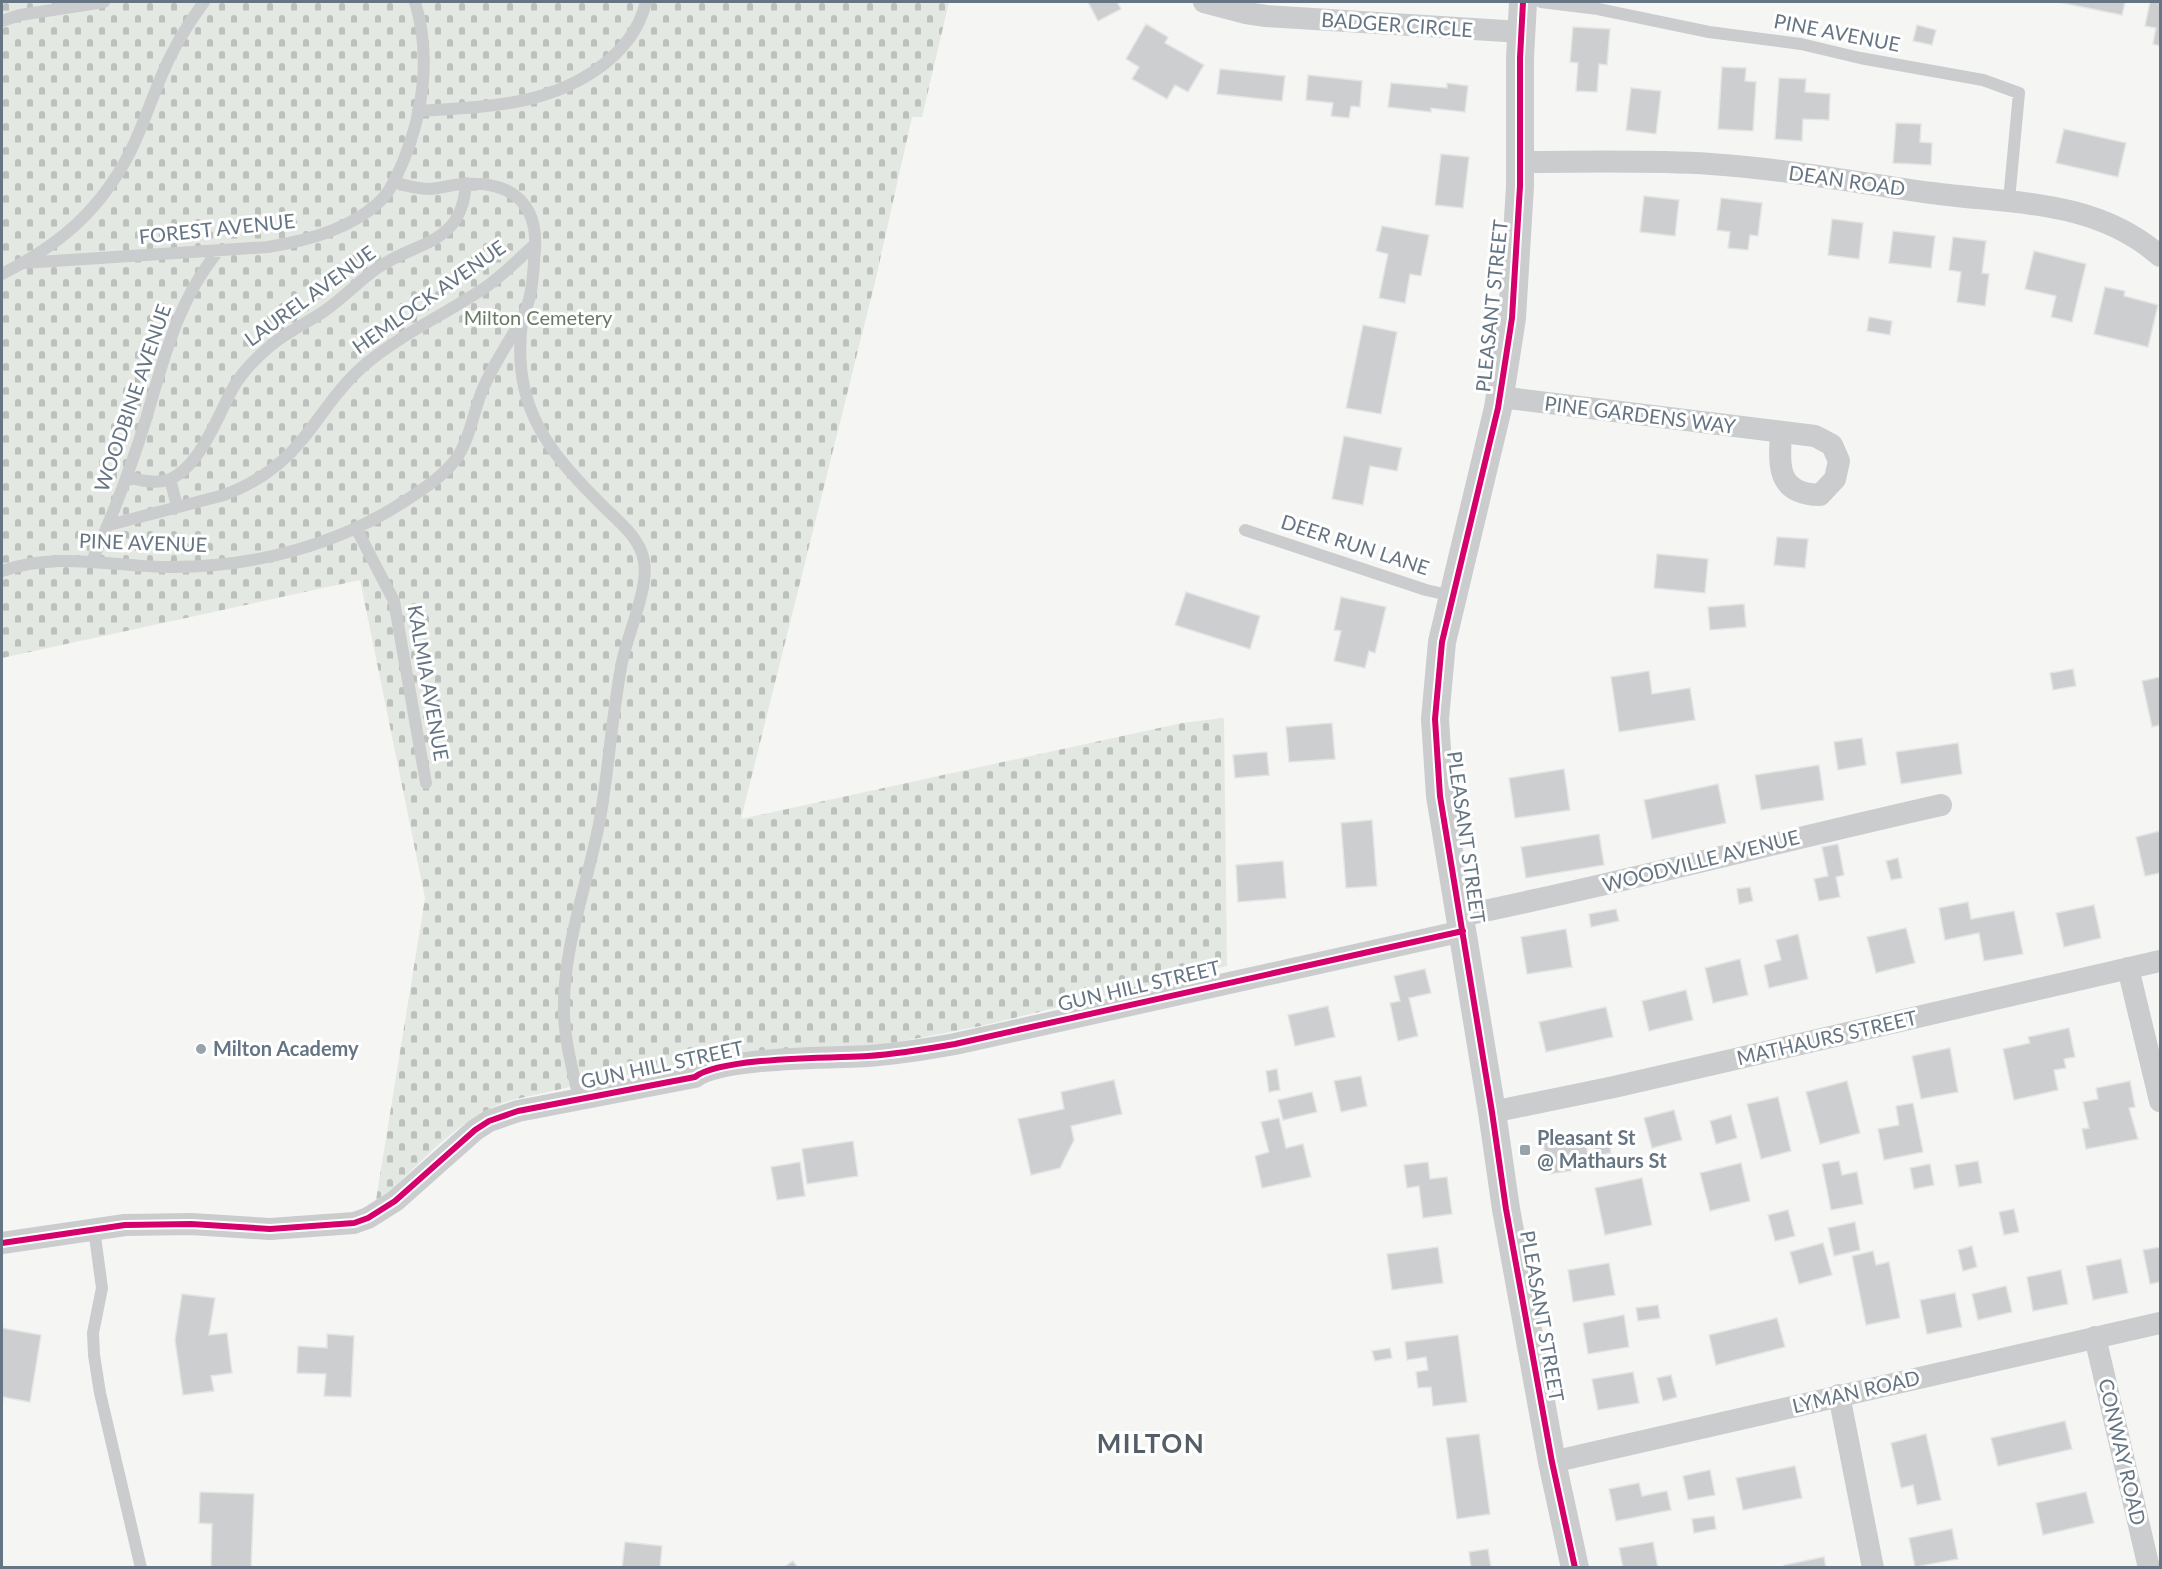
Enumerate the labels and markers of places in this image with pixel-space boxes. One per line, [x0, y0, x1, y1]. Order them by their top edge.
place label: Milton Academy [213, 1036, 359, 1060]
marker: Milton Academy [194, 1042, 208, 1056]
place label: Pleasant St @ Mathaurs St [1537, 1125, 1667, 1172]
marker: Pleasant St @ Mathaurs St [1518, 1143, 1532, 1157]

